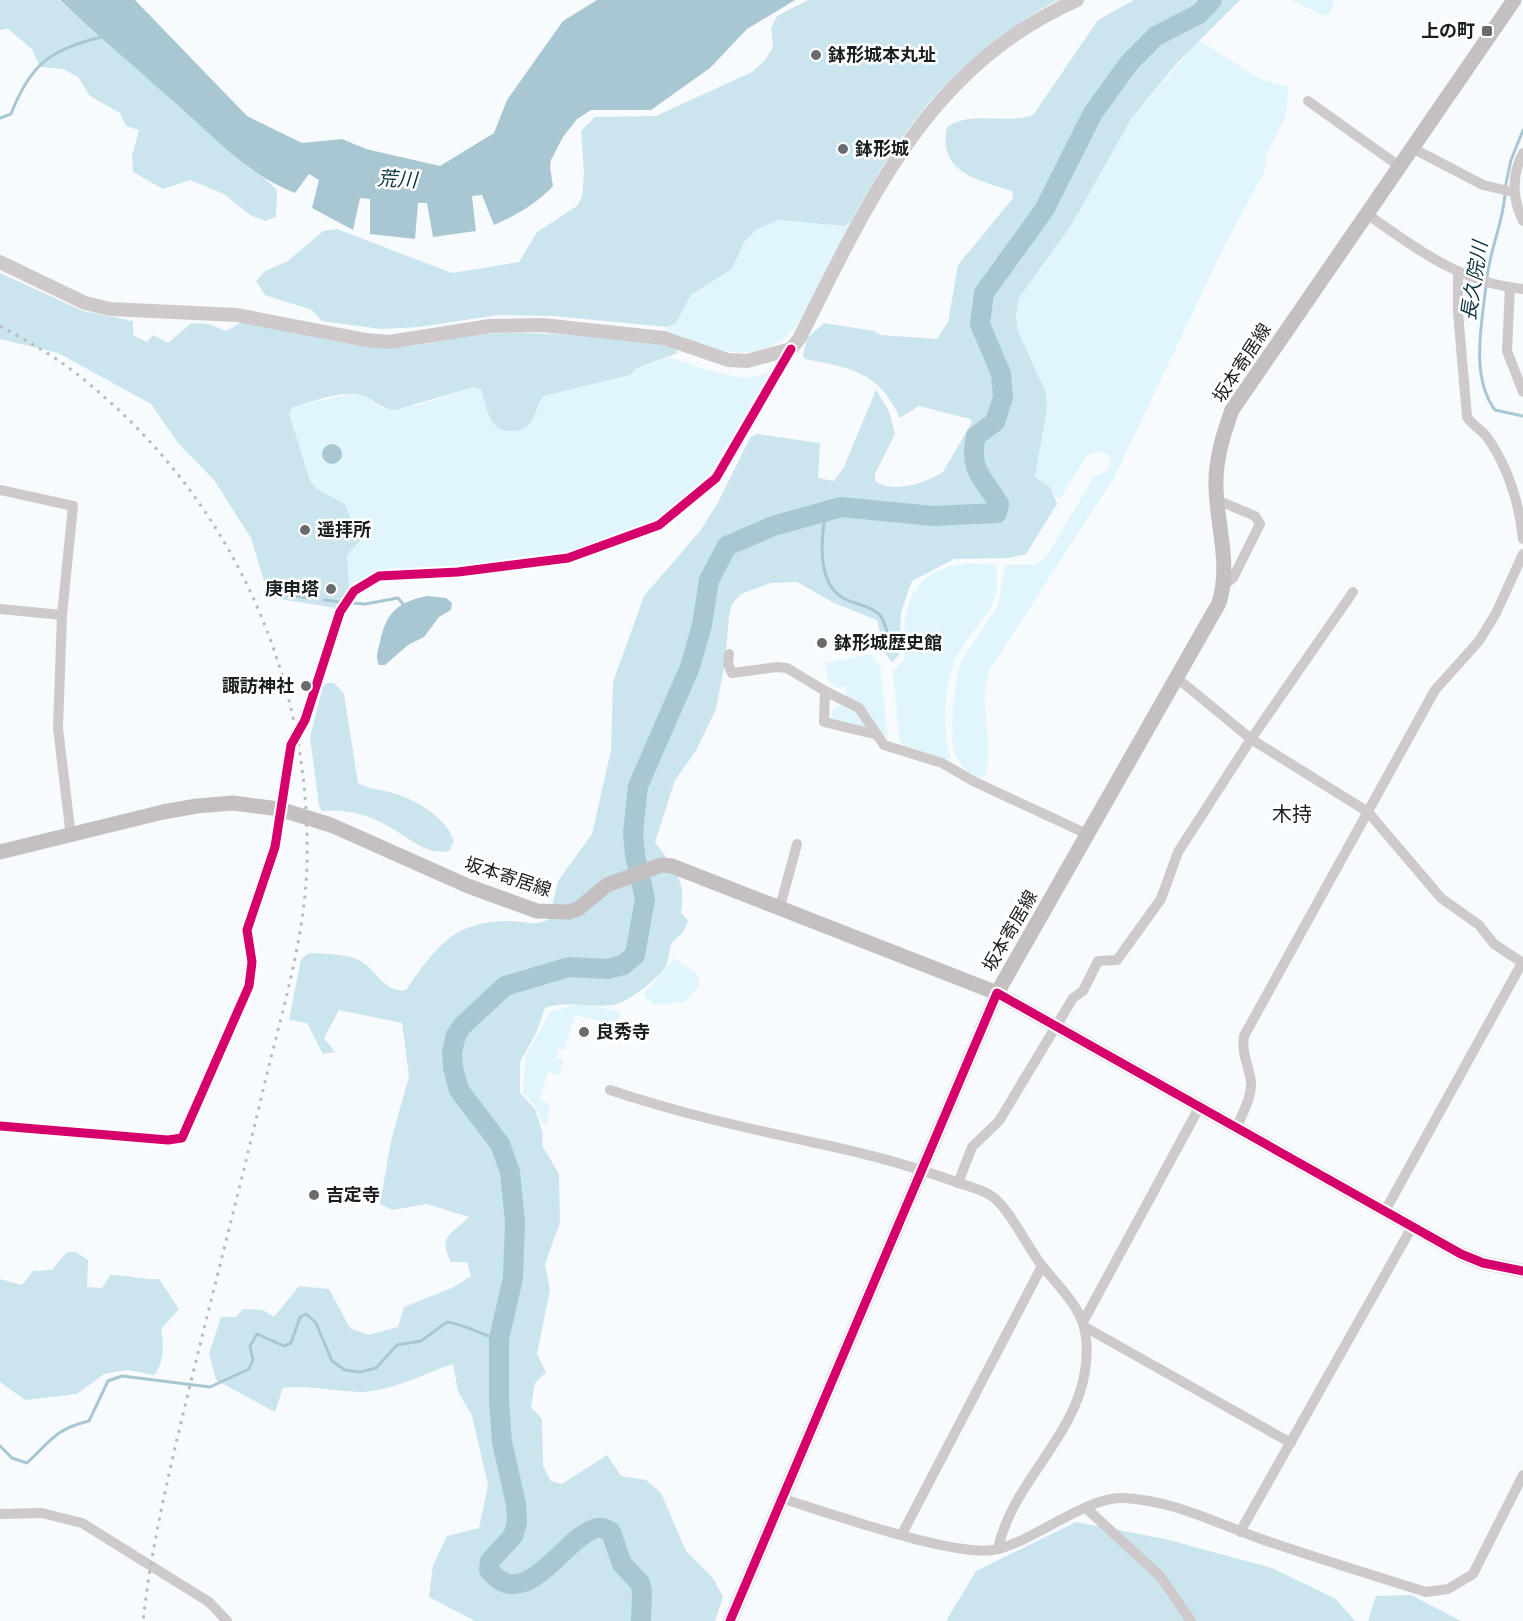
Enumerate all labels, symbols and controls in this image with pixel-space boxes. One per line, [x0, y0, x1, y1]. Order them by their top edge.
place label: 上の町 [1421, 20, 1475, 41]
marker: 上の町 [1480, 24, 1494, 38]
place label: 鉢形城本丸址 [828, 44, 936, 65]
marker: 鉢形城本丸址 [809, 48, 823, 62]
place label: 鉢形城 [855, 138, 909, 159]
marker: 鉢形城 [836, 142, 850, 156]
water label: 荒川 [376, 166, 420, 192]
water label: 長久院川 [1456, 238, 1492, 322]
street label: 坂本寄居線 [1208, 319, 1275, 406]
place label: 遥拝所 [317, 519, 371, 540]
marker: 遥拝所 [298, 523, 312, 537]
place label: 庚申塔 [265, 578, 319, 599]
marker: 庚申塔 [324, 582, 338, 596]
place label: 鉢形城歴史館 [834, 632, 942, 653]
marker: 鉢形城歴史館 [815, 636, 829, 650]
place label: 諏訪神社 [222, 675, 294, 696]
marker: 諏訪神社 [299, 679, 313, 693]
district label: 木持 [1272, 802, 1312, 826]
street label: 坂本寄居線 [462, 853, 554, 900]
street label: 坂本寄居線 [978, 887, 1041, 975]
place label: 良秀寺 [596, 1021, 650, 1042]
marker: 良秀寺 [577, 1025, 591, 1039]
place label: 吉定寺 [326, 1184, 380, 1205]
marker: 吉定寺 [307, 1188, 321, 1202]

